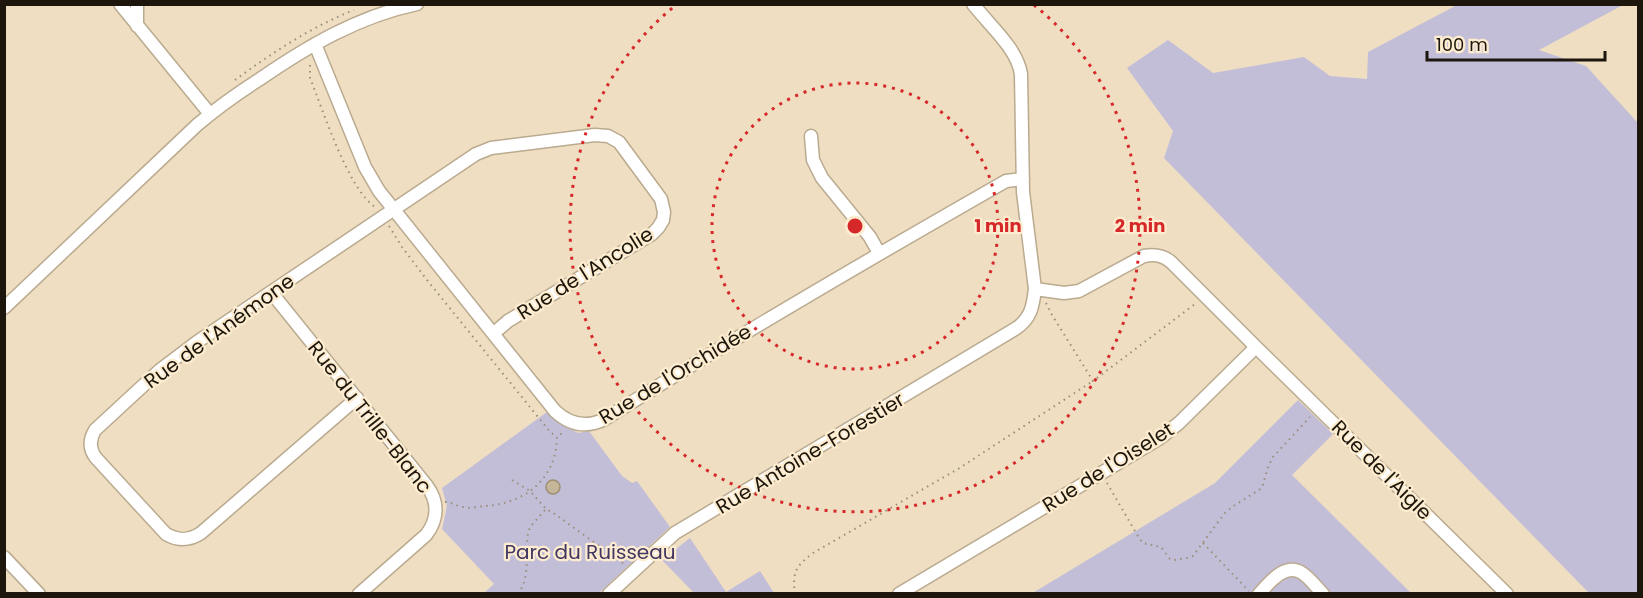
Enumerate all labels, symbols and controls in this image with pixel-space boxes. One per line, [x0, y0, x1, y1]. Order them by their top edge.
scale bar [1427, 24, 1606, 62]
text: 100 m [1436, 32, 1488, 57]
text: 1 min [974, 213, 1022, 238]
text: 2 min [1115, 213, 1165, 238]
centre of rings [845, 216, 865, 236]
street label: Rue de l'Ancolie [512, 220, 658, 326]
street label: Rue de l'Anémone [138, 267, 300, 395]
street label: Rue de l'Orchidée [593, 317, 757, 431]
street label: Rue du Trille-Blanc [302, 335, 438, 499]
street label: Rue Antoine-Forestier [710, 386, 910, 520]
street label: Rue de l'Aigle [1326, 414, 1438, 526]
street label: Rue de l'Oiselet [1037, 415, 1179, 519]
park label: Parc du Ruisseau [504, 538, 676, 566]

